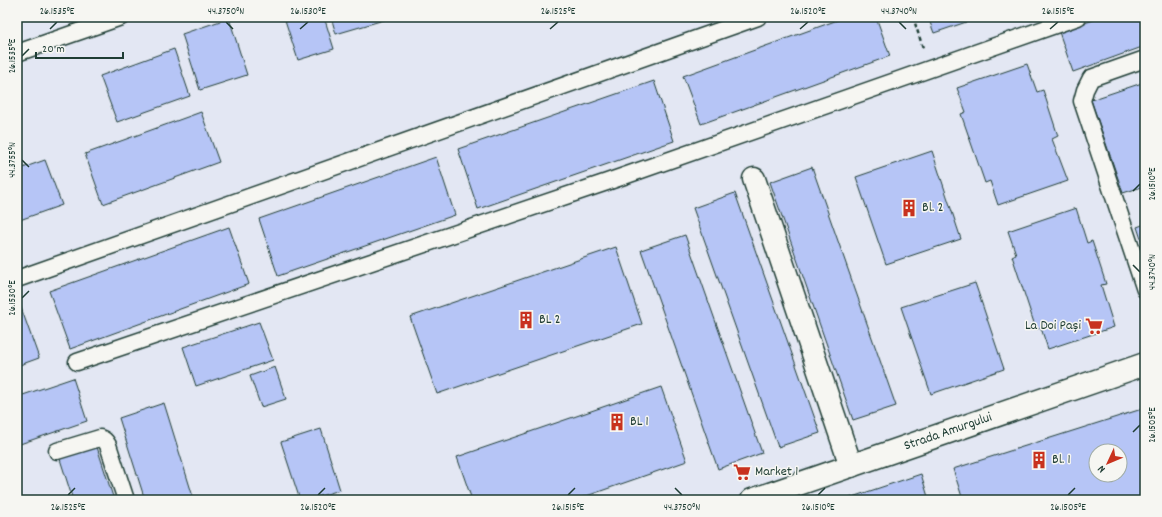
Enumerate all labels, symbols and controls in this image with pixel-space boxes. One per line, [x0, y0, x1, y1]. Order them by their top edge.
text: 26.1535°E [40, 5, 75, 19]
text: 44.3750°N [208, 5, 244, 19]
text: 26.1530°E [290, 5, 326, 19]
text: 26.1525°E [541, 5, 576, 19]
text: 26.1520°E [790, 5, 826, 19]
text: 44.3740°N [881, 5, 917, 19]
text: 26.1515°E [1042, 5, 1075, 19]
scale bar [36, 34, 123, 60]
text: 26.1535°E [6, 38, 20, 73]
text: 20 m [42, 41, 65, 58]
text: 44.3755°N [6, 142, 20, 178]
text: 26.1510°E [1146, 167, 1160, 201]
building icon: Bl. 2 [899, 198, 919, 218]
place label: Bl. 2 [922, 198, 944, 218]
text: 44.3740°N [1146, 254, 1160, 290]
text: 26.1530°E [6, 280, 20, 316]
building icon: BL 2 [516, 310, 536, 330]
place label: BL 2 [539, 310, 561, 330]
place label: La Doi Pași [1025, 316, 1081, 336]
supermarket icon: La Doi Pași [1084, 316, 1104, 336]
street label: Strada Amurgului [901, 407, 995, 456]
text: 26.1505°E [1146, 407, 1160, 443]
building icon: BL 1 [607, 412, 627, 432]
place label: BL 1 [630, 412, 649, 432]
north arrow [1088, 443, 1128, 483]
building icon: Bl. 1 [1029, 450, 1049, 470]
place label: Bl. 1 [1052, 450, 1071, 470]
text: N [1094, 461, 1110, 476]
supermarket icon: Market 1 [732, 462, 752, 482]
place label: Market 1 [755, 462, 798, 482]
text: 26.1525°E [51, 501, 86, 515]
text: 26.1520°E [300, 501, 336, 515]
text: 26.1515°E [552, 501, 585, 515]
text: 44.3750°N [664, 501, 700, 515]
text: 26.1510°E [801, 501, 835, 515]
text: 26.1505°E [1050, 501, 1086, 515]

